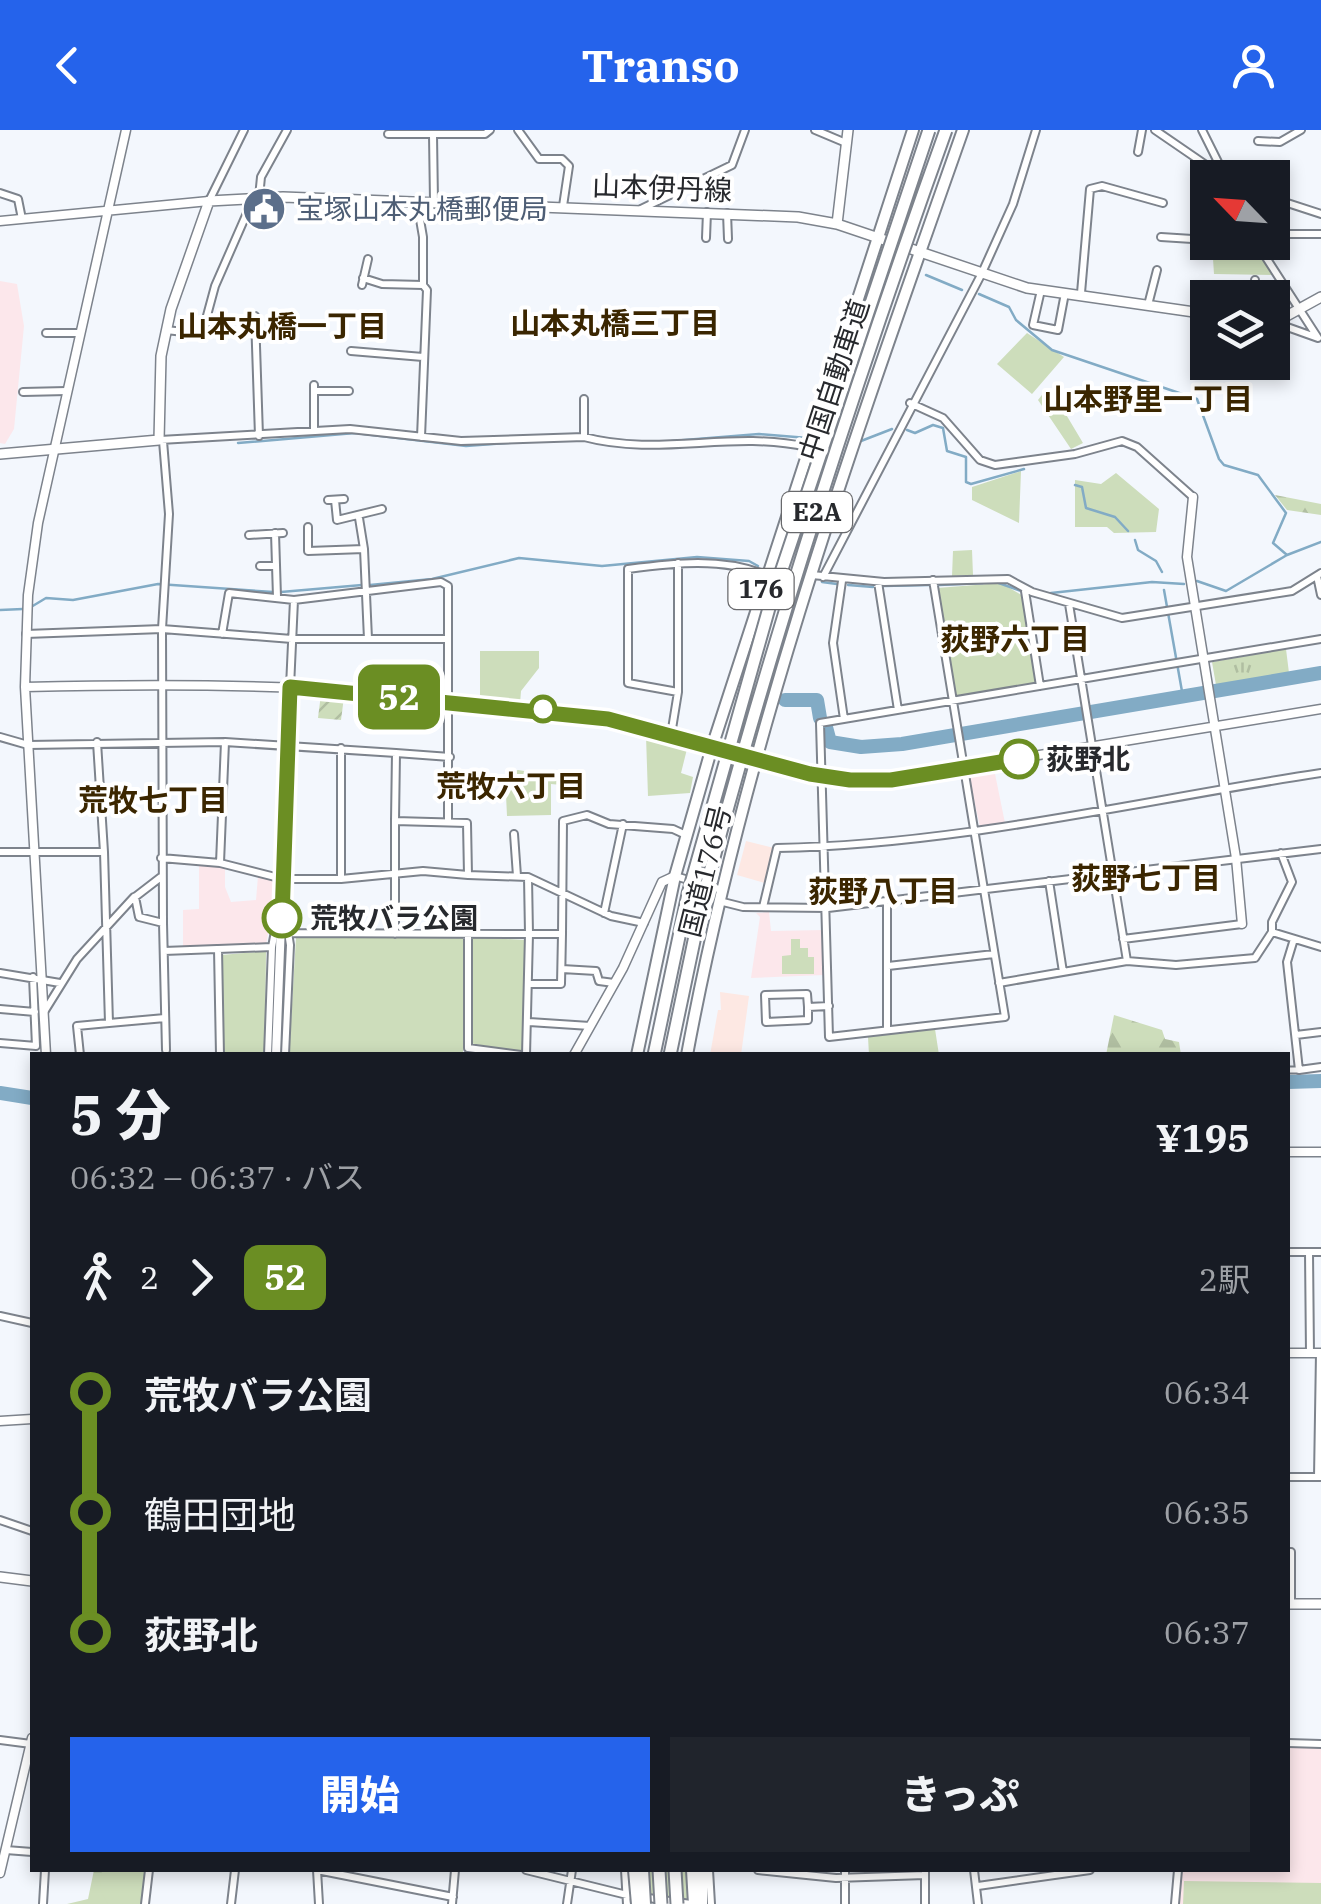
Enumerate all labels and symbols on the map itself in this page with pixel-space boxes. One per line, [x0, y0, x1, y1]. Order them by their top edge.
north arrow [1190, 160, 1290, 260]
street label: 山本伊丹線 [591, 167, 733, 208]
public building icon: 宝塚山本丸橋郵便局 [241, 186, 287, 232]
place label: 宝塚山本丸橋郵便局 [296, 190, 548, 227]
street label: 中国自動車道 [790, 294, 877, 465]
district label: 山本丸橋三丁目 [510, 303, 720, 342]
district label: 山本丸橋一丁目 [177, 306, 387, 345]
district label: 山本野里一丁目 [1043, 379, 1253, 418]
road number: E2A [782, 492, 852, 532]
road number: 176 [728, 569, 794, 609]
district label: 荻野六丁目 [940, 619, 1090, 658]
line badge: 52 [354, 664, 444, 730]
unlabelled marker [530, 696, 556, 722]
marker: 荻野北 [1000, 740, 1038, 778]
place label: 荻野北 [1046, 740, 1130, 777]
district label: 荒牧六丁目 [436, 766, 586, 805]
district label: 荒牧七丁目 [78, 780, 228, 819]
street label: 国道176号 [670, 801, 739, 941]
district label: 荻野七丁目 [1071, 858, 1221, 897]
district label: 荻野八丁目 [808, 871, 958, 910]
marker: 荒牧バラ公園 [263, 899, 301, 937]
place label: 荒牧バラ公園 [310, 899, 478, 936]

